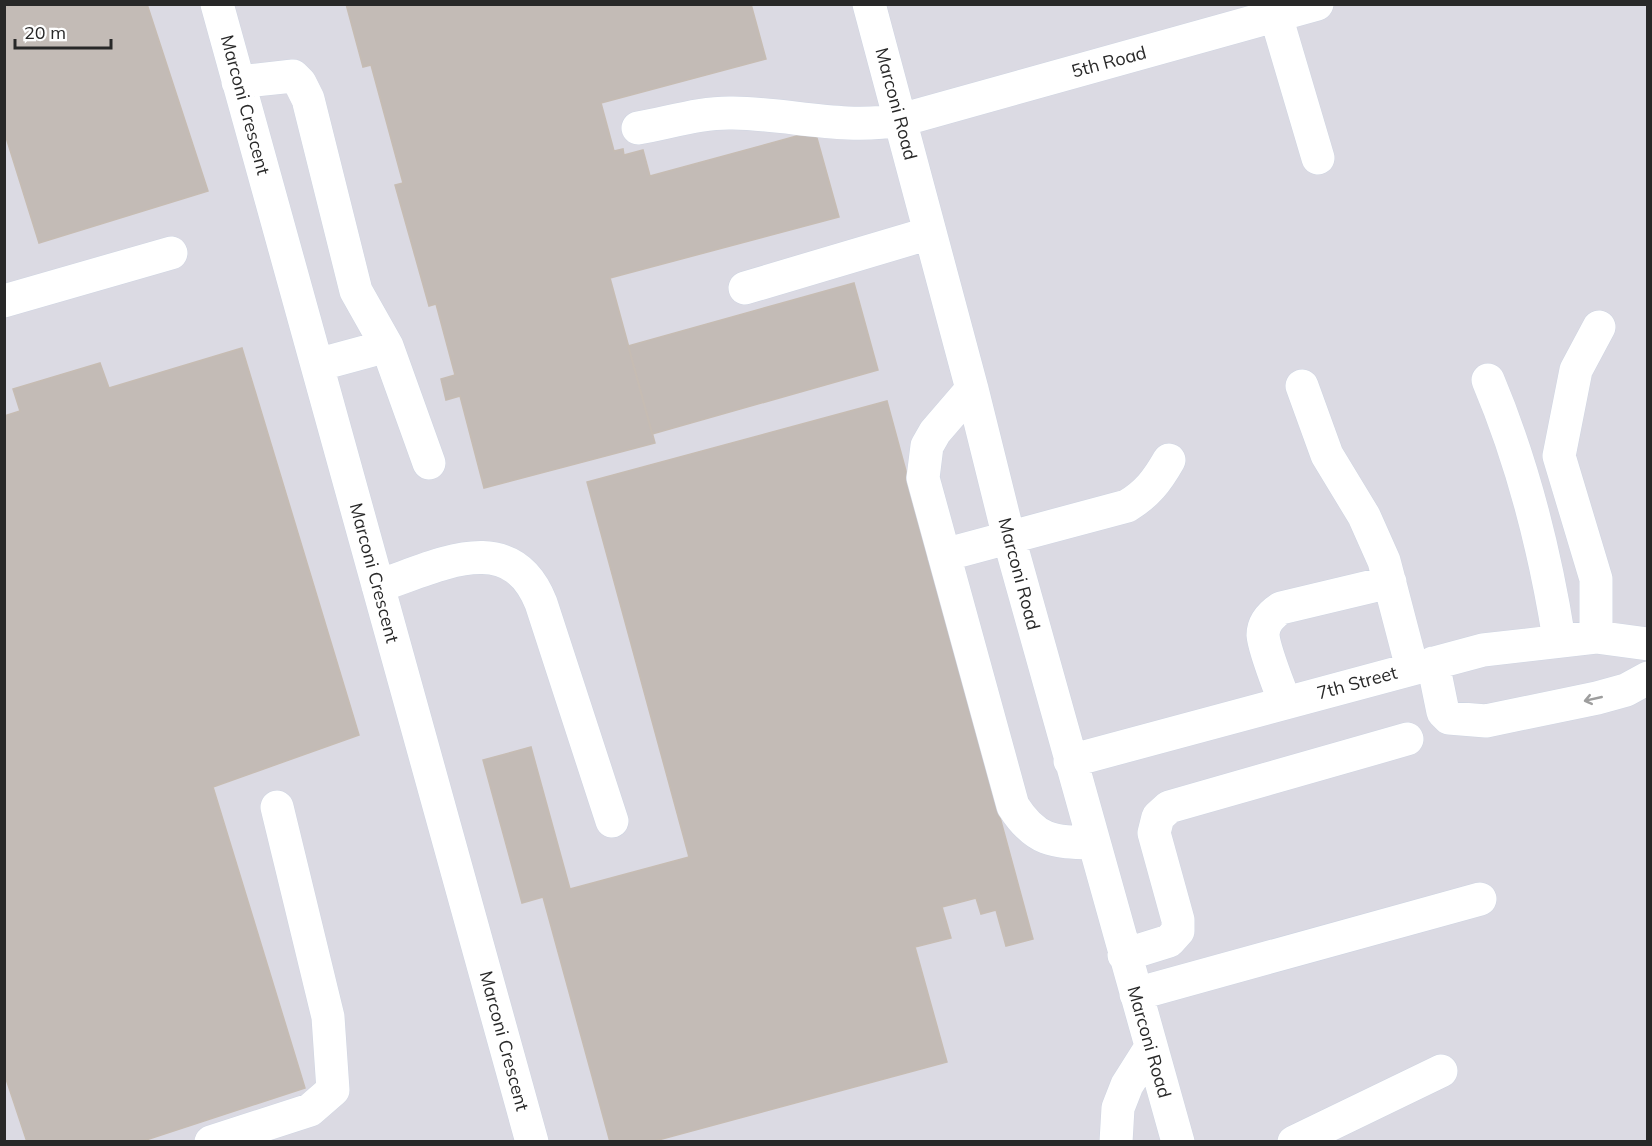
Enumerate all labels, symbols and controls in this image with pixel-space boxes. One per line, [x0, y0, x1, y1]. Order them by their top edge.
scale bar [15, 12, 111, 50]
text: 20 m [24, 21, 66, 44]
street label: Marconi Crescent [216, 32, 275, 177]
street label: 5th Road [1069, 41, 1149, 83]
street label: Marconi Road [870, 45, 923, 163]
street label: Marconi Crescent [345, 500, 404, 645]
street label: Marconi Road [993, 515, 1046, 633]
street label: 7th Street [1314, 661, 1400, 704]
one-way arrow [1584, 693, 1603, 705]
street label: Marconi Crescent [475, 968, 534, 1113]
street label: Marconi Road [1123, 983, 1176, 1100]

